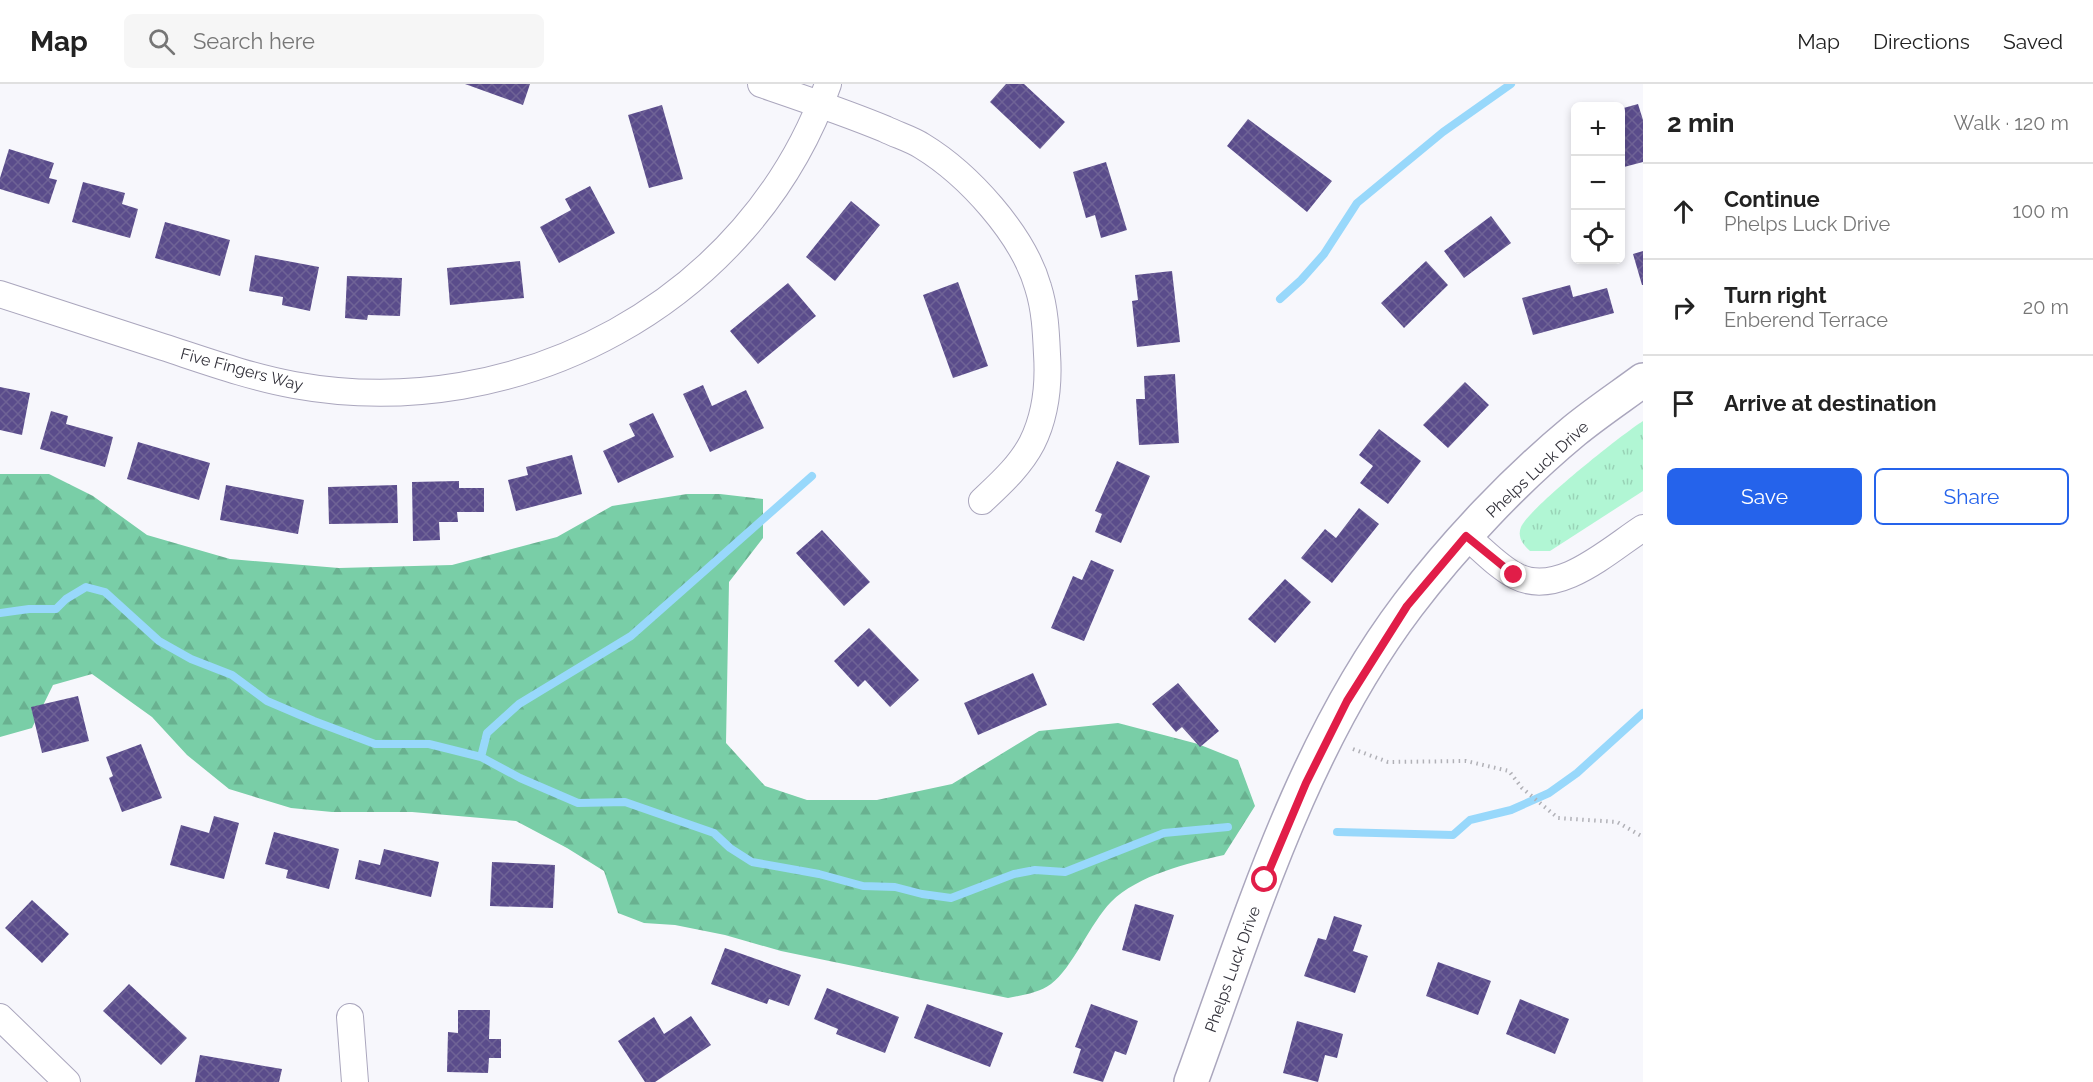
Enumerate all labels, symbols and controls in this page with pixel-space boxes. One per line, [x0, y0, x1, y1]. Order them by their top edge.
search box [124, 14, 544, 68]
text: Map [30, 25, 88, 58]
icon: search [145, 25, 178, 58]
text: Search here [193, 28, 315, 54]
text: Map [1797, 29, 1840, 54]
text: Directions [1873, 29, 1970, 54]
text: Saved [2003, 29, 2063, 54]
map controls [1571, 102, 1625, 264]
button: + [1571, 102, 1625, 156]
text: 2 min [1667, 108, 1734, 138]
text: Walk · 120 m [1954, 111, 2069, 135]
button: − [1571, 156, 1625, 210]
text: Continue [1724, 186, 1820, 212]
icon: ahead [1667, 195, 1700, 228]
text: 100 m [2012, 199, 2069, 223]
button: locate [1571, 210, 1625, 264]
text: Phelps Luck Drive [1724, 212, 1890, 236]
text: Turn right [1724, 282, 1827, 308]
icon: right [1667, 291, 1700, 324]
text: 20 m [2023, 295, 2069, 319]
text: Enberend Terrace [1724, 308, 1888, 332]
street label: Five Fingers Way [179, 344, 306, 395]
icon: arrive [1667, 387, 1700, 420]
text: Arrive at destination [1724, 390, 1937, 416]
street label: Phelps Luck Drive [1482, 417, 1592, 522]
button: Save [1667, 468, 1862, 525]
button: Share [1874, 468, 2069, 525]
route end [1500, 561, 1526, 587]
route start [1251, 866, 1277, 892]
street label: Phelps Luck Drive [1201, 903, 1264, 1035]

